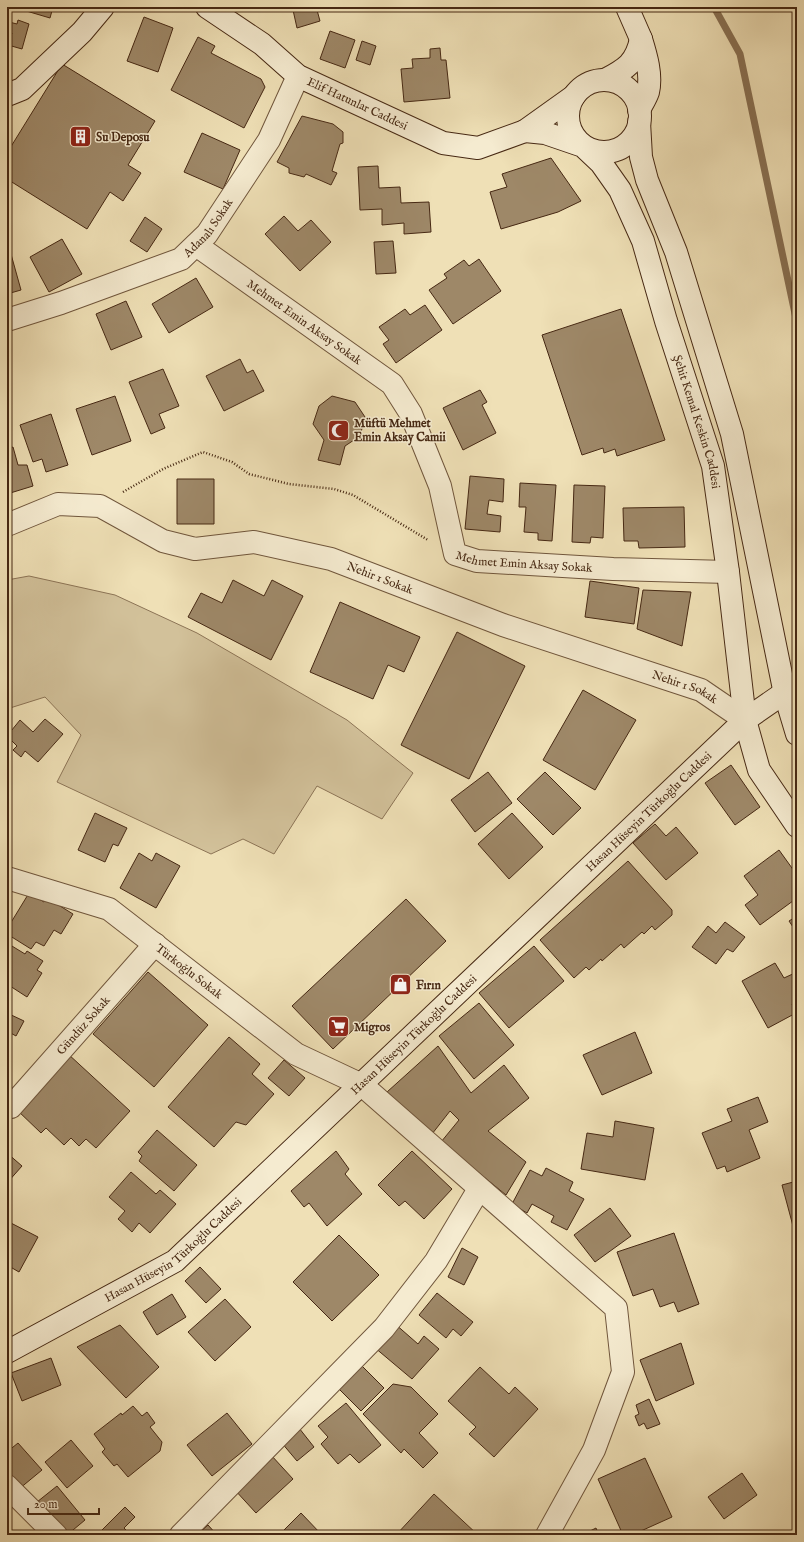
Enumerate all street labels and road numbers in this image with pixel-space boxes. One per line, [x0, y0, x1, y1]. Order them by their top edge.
street label: Elif Hatunlar Caddesi [305, 74, 410, 134]
street label: Adanalı Sokak [180, 195, 237, 261]
street label: Mehmet Emin Aksay Sokak [244, 276, 365, 369]
street label: Şehit Kemal Keskin Caddesi [669, 353, 723, 490]
street label: Mehmet Emin Aksay Sokak [454, 548, 593, 576]
street label: Nehir 1 Sokak [344, 559, 416, 598]
street label: Nehir 1 Sokak [650, 667, 721, 708]
street label: Hasan Hüseyin Türkoğlu Caddesi [583, 749, 715, 875]
street label: Türkoğlu Sokak [152, 941, 226, 1003]
street label: Hasan Hüseyin Türkoğlu Caddesi [348, 972, 480, 1098]
street label: Gündüz Sokak [54, 993, 114, 1058]
street label: Hasan Hüseyin Türkoğlu Caddesi [102, 1195, 245, 1306]

